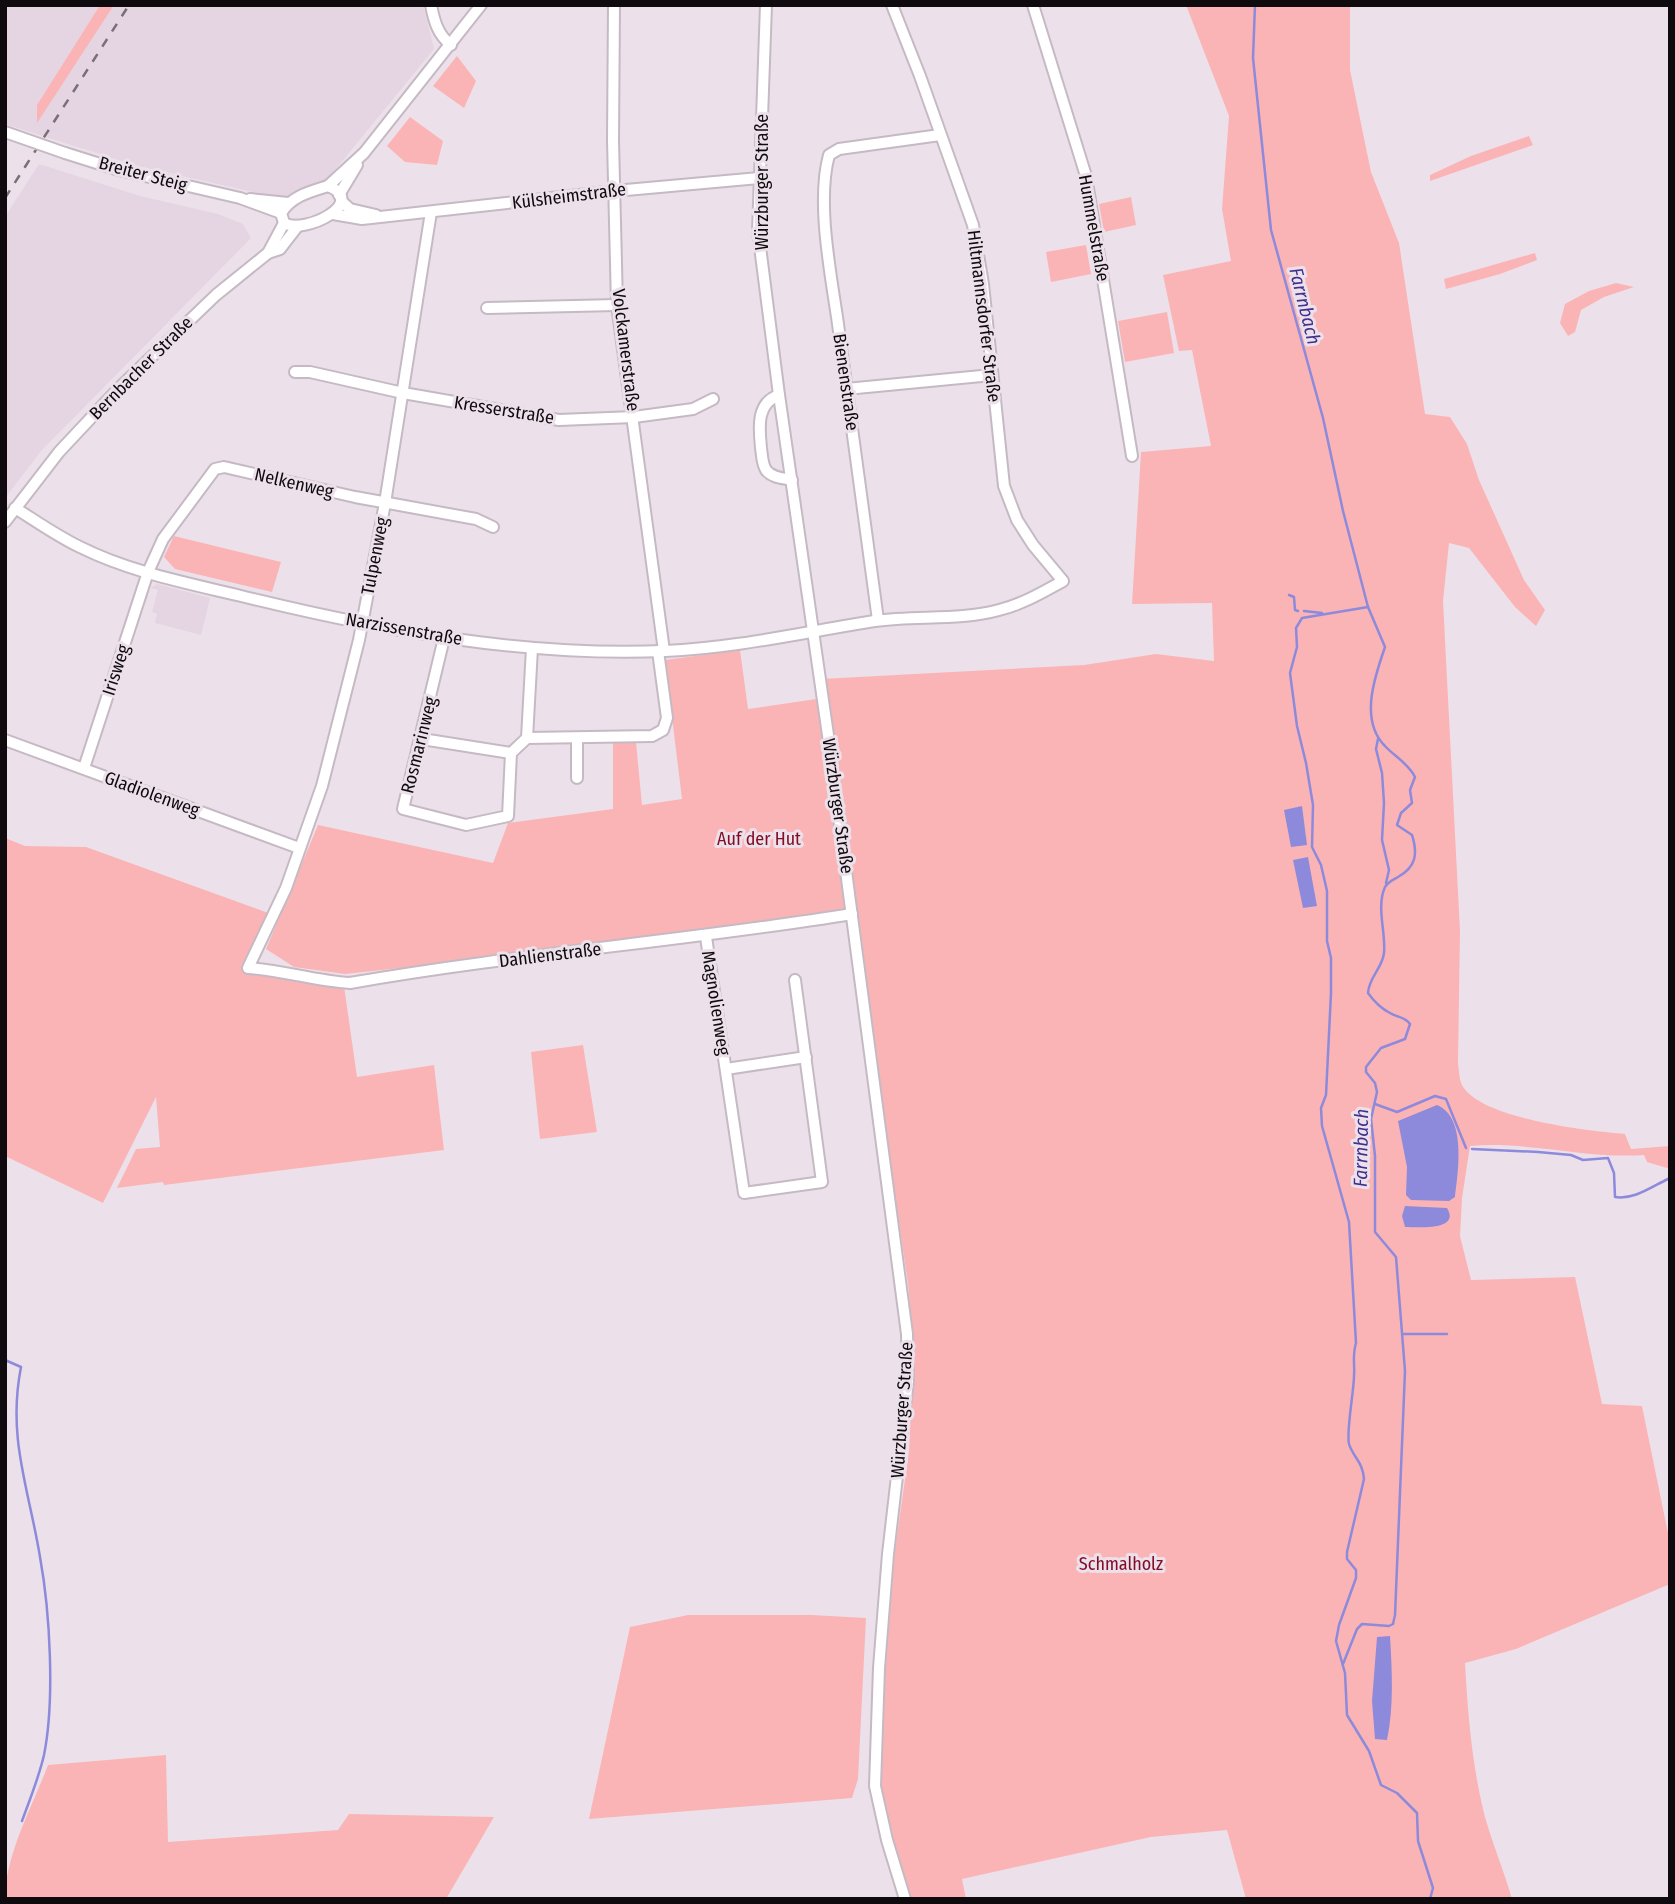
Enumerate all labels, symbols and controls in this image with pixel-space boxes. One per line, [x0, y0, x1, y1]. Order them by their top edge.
street label: Würzburger Straße [751, 114, 773, 250]
street label: Breiter Steig [96, 152, 190, 196]
street label: Hummelstraße [1074, 173, 1114, 283]
street label: Külsheimstraße [511, 178, 627, 214]
street label: Hiltmannsdorfer Straße [963, 229, 1005, 404]
water label: Farrnbach [1284, 265, 1326, 347]
street label: Volckamerstraße [608, 288, 644, 412]
street label: Bernbacher Straße [85, 312, 197, 424]
street label: Bienenstraße [828, 332, 864, 432]
street label: Kresserstraße [452, 391, 556, 429]
street label: Nelkenweg [252, 463, 336, 503]
street label: Tulpenweg [357, 515, 393, 597]
street label: Narzissenstraße [344, 608, 464, 650]
street label: Irisweg [97, 641, 135, 698]
street label: Rosmarinweg [396, 694, 442, 796]
street label: Würzburger Straße [818, 737, 858, 875]
street label: Gladiolenweg [101, 767, 203, 822]
park label: Auf der Hut [717, 828, 801, 850]
street label: Dahlienstraße [498, 938, 603, 972]
street label: Magnolienweg [697, 949, 735, 1057]
water label: Farrnbach [1349, 1109, 1373, 1187]
street label: Würzburger Straße [886, 1341, 918, 1479]
park label: Schmalholz [1079, 1553, 1163, 1575]

